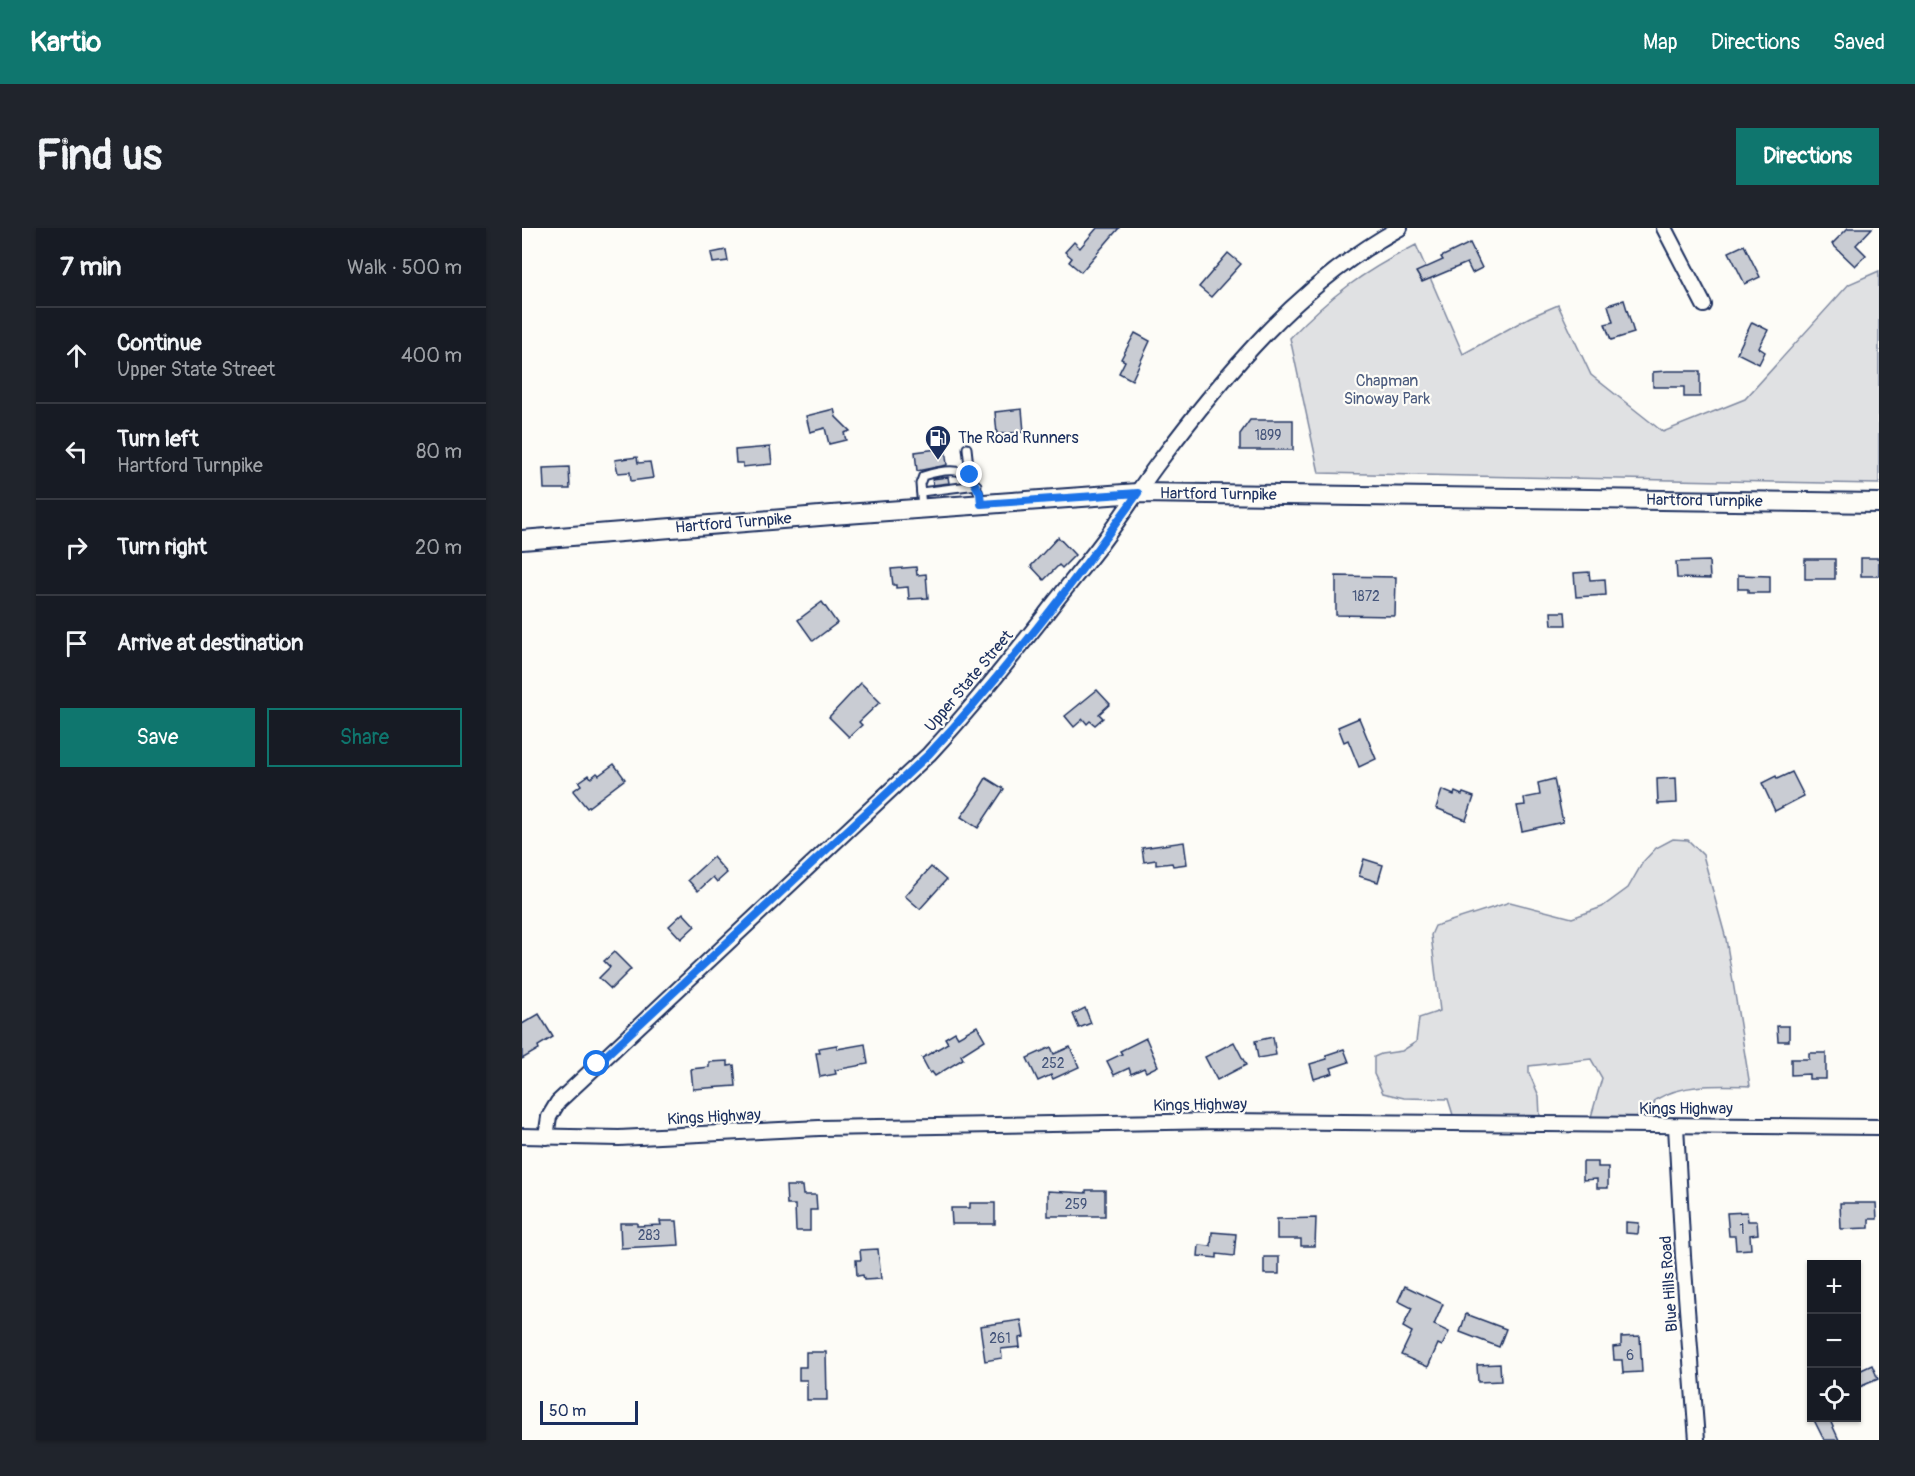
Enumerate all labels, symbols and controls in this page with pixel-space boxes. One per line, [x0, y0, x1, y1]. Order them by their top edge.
text: Kartio [30, 25, 101, 60]
text: Map [1643, 29, 1678, 56]
text: Directions [1711, 29, 1800, 56]
text: Saved [1833, 29, 1885, 56]
button: Directions [1736, 128, 1879, 185]
text: Find us [36, 130, 162, 182]
text: 7 min [60, 251, 122, 283]
text: Walk · 500 m [347, 255, 462, 280]
text: Continue [117, 329, 201, 357]
icon: ahead [60, 339, 93, 372]
text: 400 m [401, 343, 462, 368]
text: Upper State Street [117, 357, 275, 382]
park label: Chapman Sinoway Park [1344, 371, 1431, 409]
fuel station icon: The Road Runners [923, 423, 953, 461]
text: Turn left [117, 425, 199, 453]
house number: 1899 [1255, 427, 1281, 444]
place label: The Road Runners [958, 428, 1079, 448]
icon: left [60, 435, 93, 468]
text: 80 m [416, 439, 462, 464]
text: Hartford Turnpike [117, 453, 263, 478]
route end [956, 461, 982, 487]
street label: Hartford Turnpike [1160, 483, 1277, 505]
street label: Hartford Turnpike [1646, 490, 1763, 511]
street label: Hartford Turnpike [674, 508, 792, 538]
icon: right [60, 531, 93, 564]
text: Turn right [117, 533, 207, 561]
text: 20 m [415, 535, 462, 560]
house number: 1872 [1352, 588, 1380, 605]
street label: Upper State Street [921, 626, 1018, 736]
icon: arrive [60, 627, 93, 660]
text: Arrive at destination [117, 629, 303, 657]
button: Save [60, 708, 255, 767]
button: Share [267, 708, 462, 767]
route start [583, 1050, 609, 1076]
house number: 252 [1041, 1055, 1065, 1072]
street label: Kings Highway [1153, 1094, 1247, 1116]
street label: Kings Highway [1639, 1099, 1733, 1119]
street label: Kings Highway [667, 1105, 762, 1129]
house number: 259 [1065, 1196, 1087, 1213]
house number: 1 [1739, 1221, 1745, 1238]
house number: 283 [638, 1227, 661, 1244]
street label: Blue Hills Road [1656, 1235, 1682, 1333]
map controls [1807, 1260, 1861, 1422]
button: + [1807, 1260, 1861, 1314]
button: − [1807, 1314, 1861, 1368]
house number: 261 [989, 1330, 1011, 1347]
house number: 6 [1626, 1347, 1634, 1364]
button: locate [1807, 1368, 1861, 1422]
scale bar [540, 1398, 638, 1426]
text: 50 m [549, 1401, 586, 1421]

